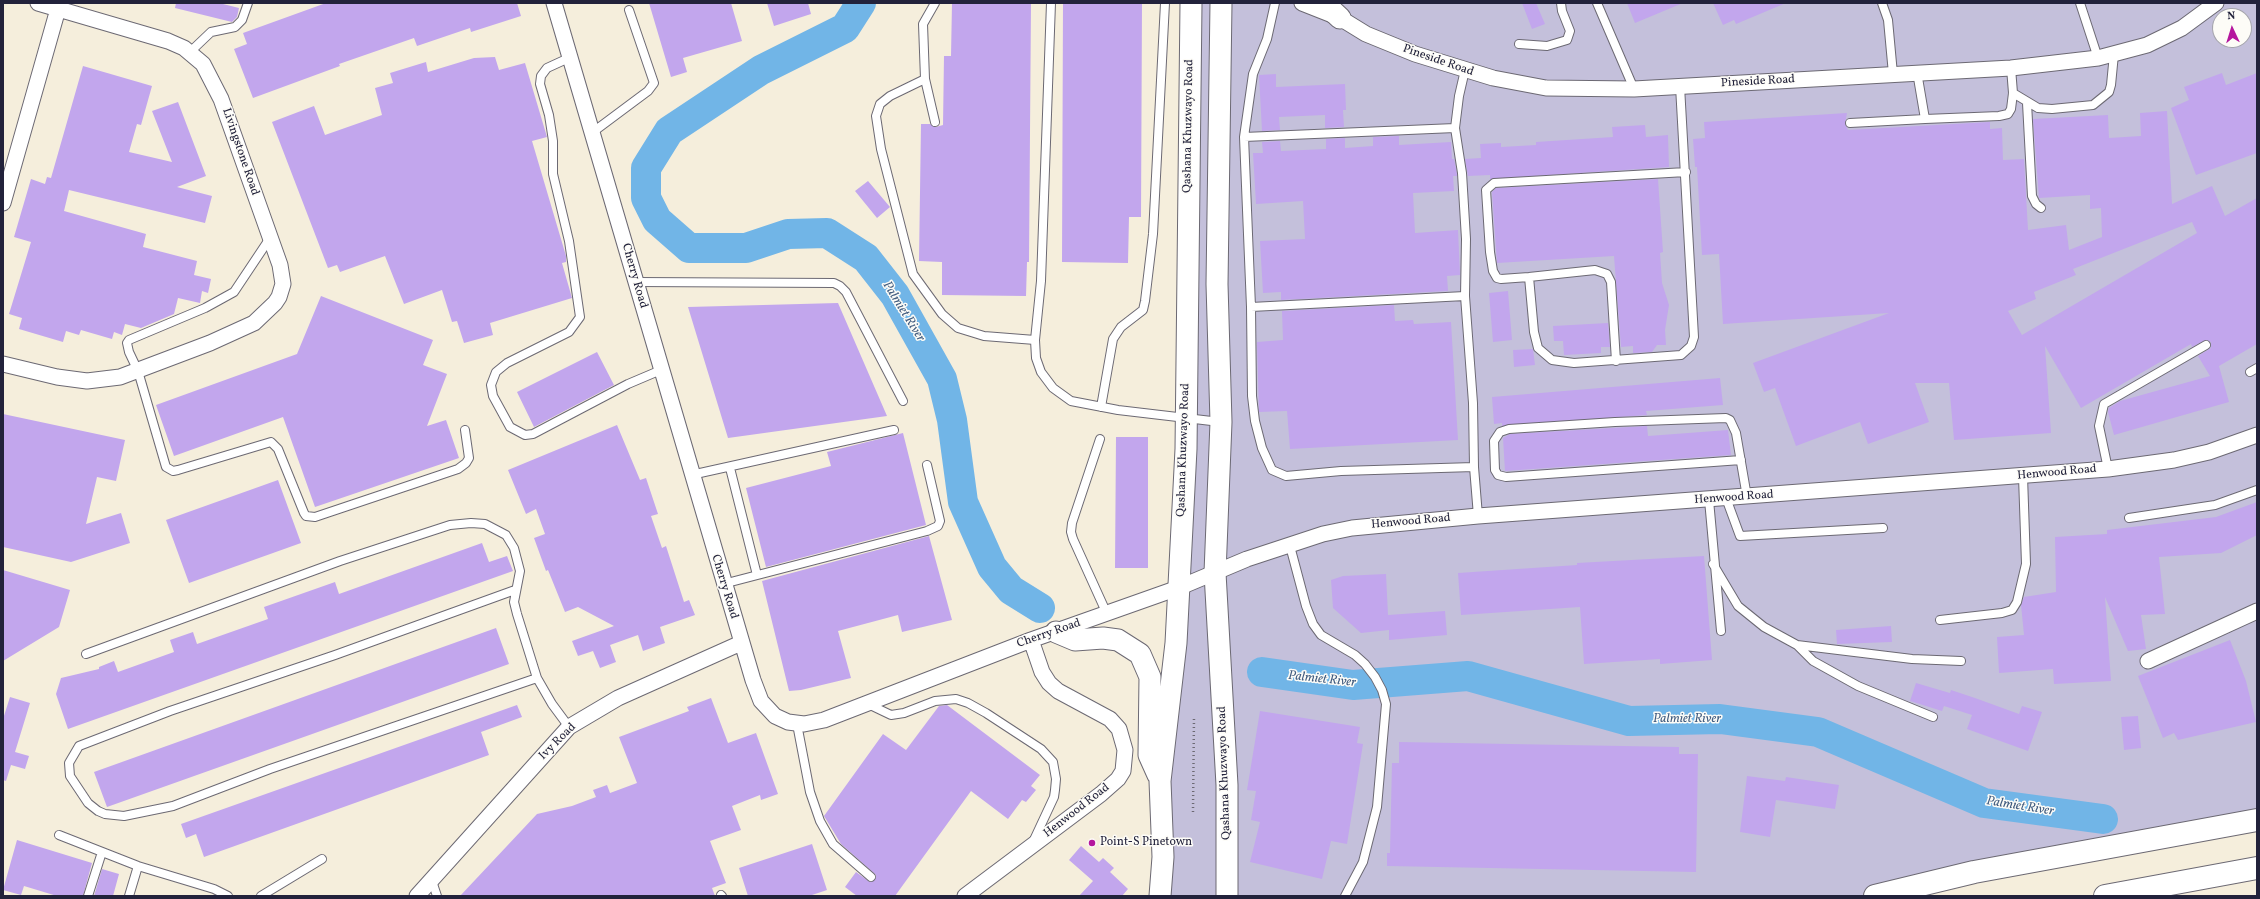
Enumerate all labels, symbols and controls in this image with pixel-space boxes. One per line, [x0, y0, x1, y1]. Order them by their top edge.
north arrow [2212, 8, 2252, 48]
text: N [2227, 9, 2236, 24]
street label: Pineside Road [1401, 42, 1475, 80]
street label: Qashana Khuzwayo Road [1181, 59, 1197, 193]
street label: Pineside Road [1721, 73, 1795, 91]
street label: Livingstone Road [218, 106, 262, 198]
street label: Cherry Road [618, 242, 650, 310]
water label: Palmiet River [878, 279, 928, 345]
street label: Qashana Khuzwayo Road [1174, 383, 1194, 517]
street label: Henwood Road [2017, 462, 2097, 484]
street label: Henwood Road [1694, 488, 1774, 508]
street label: Henwood Road [1371, 511, 1451, 533]
street label: Cherry Road [707, 553, 741, 621]
street label: Cherry Road [1015, 616, 1083, 652]
water label: Palmiet River [1287, 669, 1357, 691]
street label: Qashana Khuzwayo Road [1215, 706, 1235, 840]
water label: Palmiet River [1653, 712, 1721, 728]
street label: Ivy Road [536, 720, 580, 764]
street label: Henwood Road [1041, 781, 1113, 841]
water label: Palmiet River [1985, 794, 2055, 820]
place label: Point-S Pinetown [1100, 836, 1192, 850]
marker: Point-S Pinetown [1087, 838, 1097, 848]

